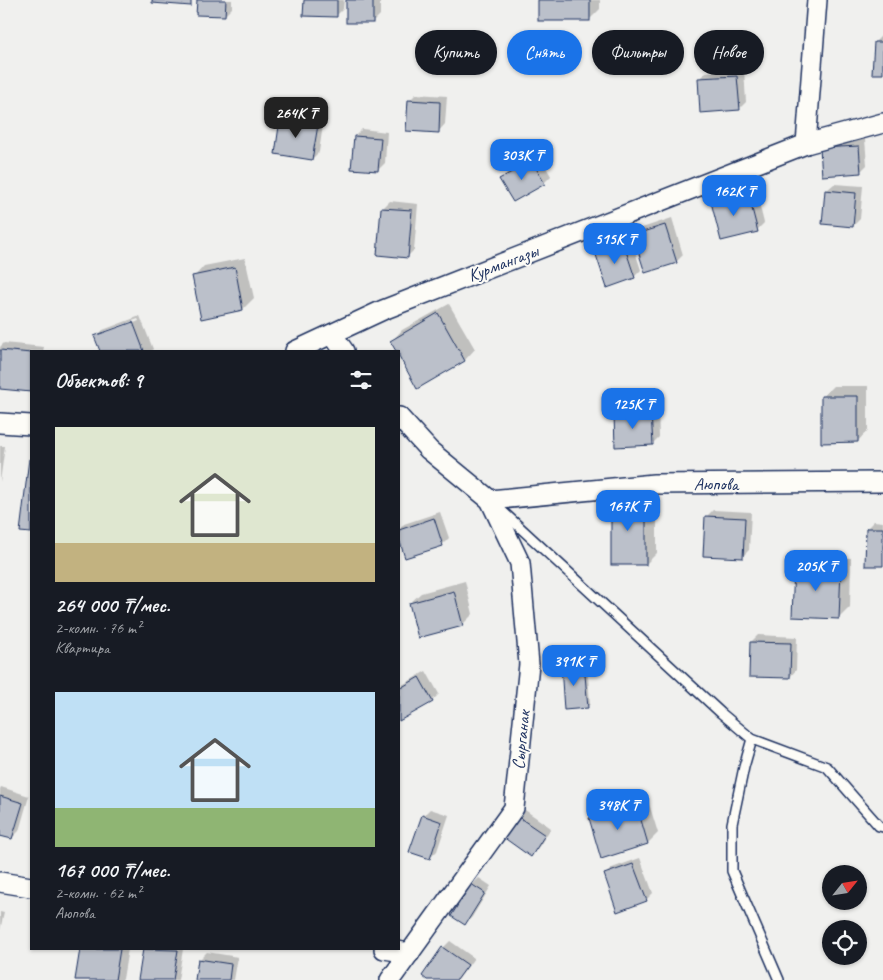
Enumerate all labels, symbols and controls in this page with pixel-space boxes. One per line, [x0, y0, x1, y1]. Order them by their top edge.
chip: Купить [415, 30, 497, 75]
chip: Снять [507, 30, 582, 75]
chip: Фильтры [592, 30, 684, 75]
chip: Новое [694, 30, 764, 75]
pin: 264K ₸ [255, 96, 337, 139]
text: 264K ₸ [275, 103, 317, 123]
pin: 303K ₸ [481, 138, 563, 181]
text: 303K ₸ [501, 145, 543, 165]
pin: 162K ₸ [693, 174, 775, 217]
text: 162K ₸ [713, 181, 755, 201]
pin: 515K ₸ [574, 222, 656, 265]
text: 515K ₸ [595, 229, 635, 249]
street label: Курмангазы [465, 239, 543, 287]
icon: filters [347, 366, 375, 394]
text: Объектов: 9 [55, 367, 143, 393]
pin: 125K ₸ [592, 388, 674, 430]
text: 125K ₸ [612, 394, 654, 414]
icon: home [170, 460, 260, 550]
street label: Аюпова [694, 473, 740, 495]
pin: 167K ₸ [587, 490, 669, 532]
text: 167K ₸ [607, 496, 649, 516]
pin: 205K ₸ [775, 550, 857, 592]
text: 205K ₸ [795, 556, 837, 576]
text: 264 000 ₸/мес. [55, 592, 170, 618]
text: 2-комн. · 76 m² [55, 618, 141, 638]
text: Квартира [55, 638, 110, 658]
pin: 391K ₸ [533, 644, 615, 687]
text: 391K ₸ [553, 651, 595, 671]
street label: Сырганак [507, 707, 535, 771]
icon: home [170, 725, 260, 815]
pin: 348K ₸ [577, 788, 659, 831]
text: 348K ₸ [597, 795, 639, 815]
text: 167 000 ₸/мес. [55, 857, 170, 883]
north arrow [822, 865, 868, 910]
map controls [822, 865, 867, 965]
text: 2-комн. · 62 m² [55, 883, 141, 903]
text: Аюпова [55, 903, 95, 923]
button: locate [822, 920, 867, 965]

